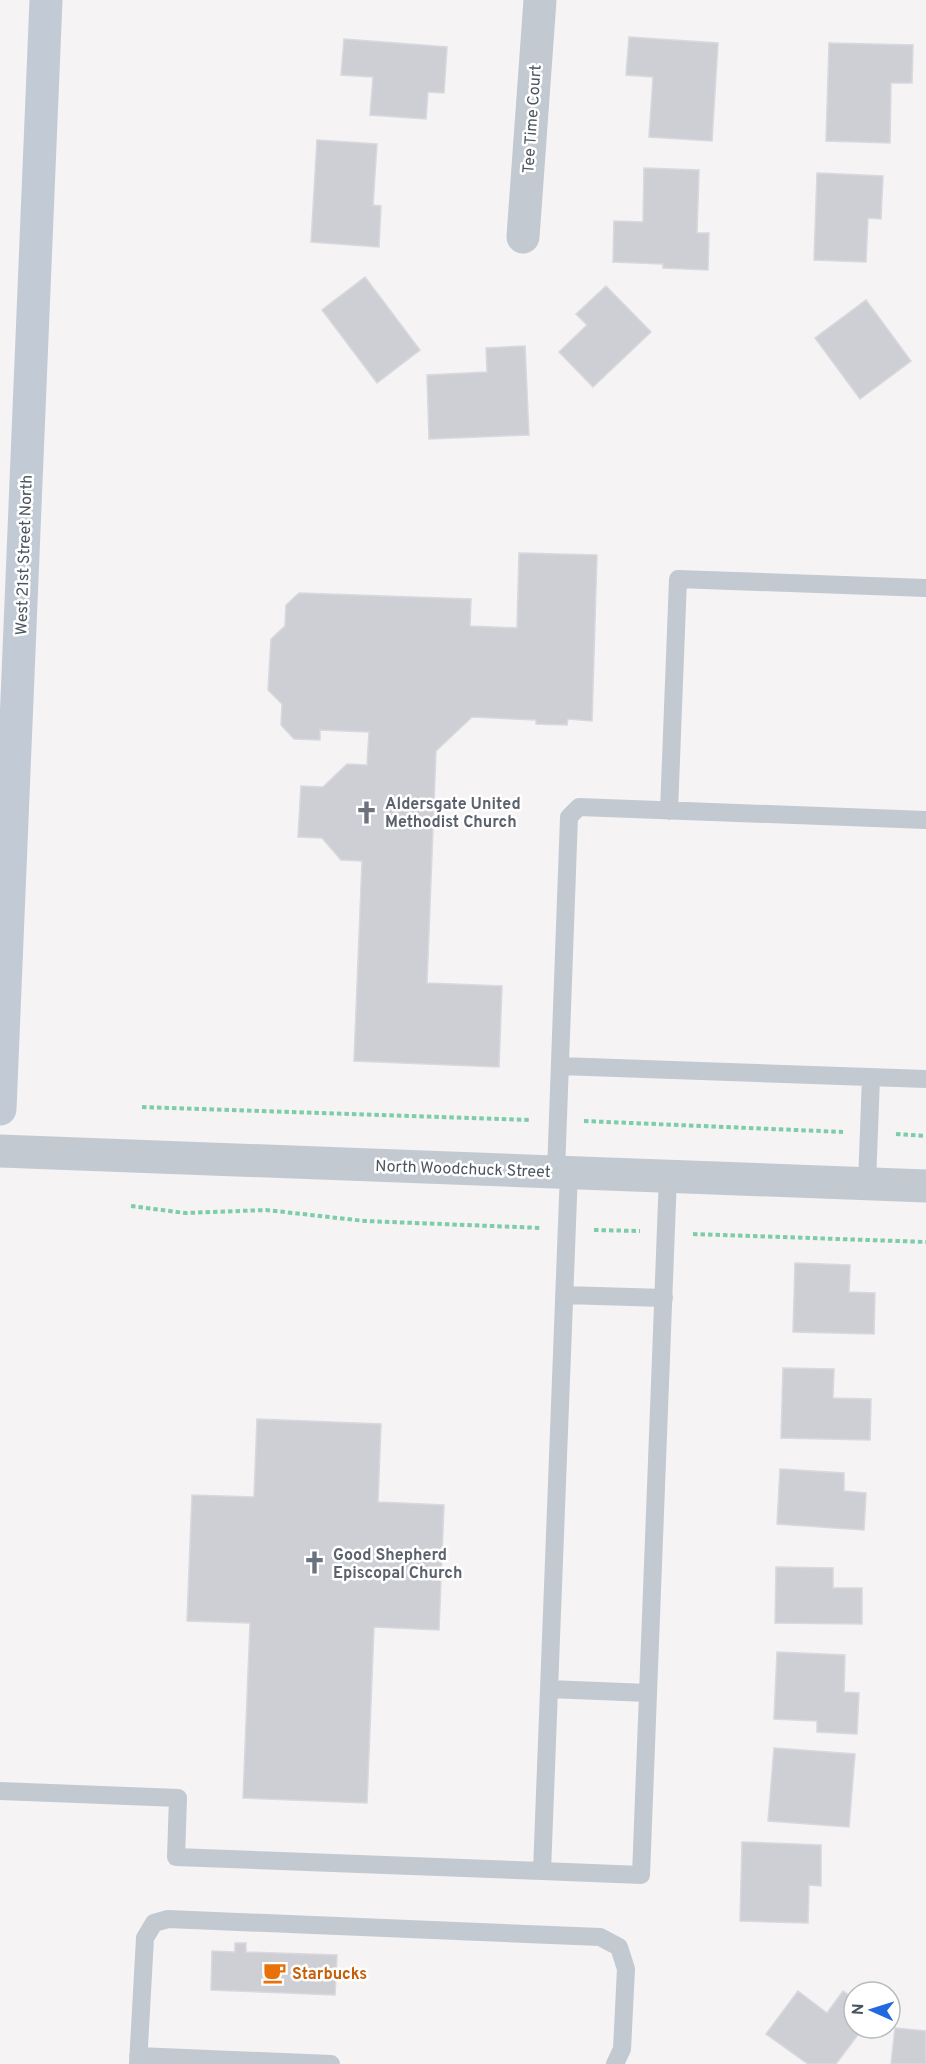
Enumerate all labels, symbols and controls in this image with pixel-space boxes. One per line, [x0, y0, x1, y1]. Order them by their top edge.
street label: Tee Time Court [519, 64, 547, 174]
street label: West 21st Street North [12, 475, 38, 636]
place label: Aldersgate United Methodist Church [385, 795, 521, 833]
church icon: Aldersgate United Methodist Church [354, 799, 380, 825]
street label: North Woodchuck Street [375, 1157, 551, 1183]
place label: Good Shepherd Episcopal Church [333, 1546, 462, 1584]
church icon: Good Shepherd Episcopal Church [302, 1550, 328, 1576]
cafe icon: Starbucks [261, 1960, 287, 1986]
place label: Starbucks [292, 1965, 367, 1985]
north arrow [842, 1980, 902, 2040]
text: N [849, 2003, 869, 2016]

